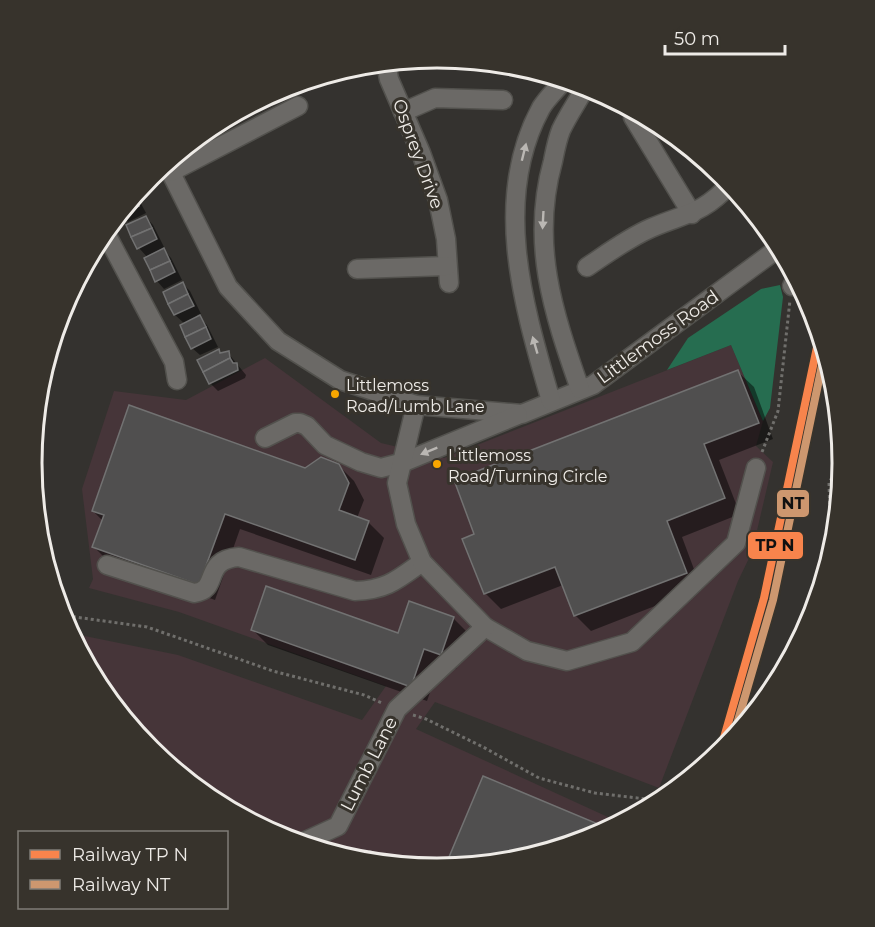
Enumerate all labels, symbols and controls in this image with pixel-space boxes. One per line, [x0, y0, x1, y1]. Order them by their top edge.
scale bar [665, 18, 785, 56]
text: 50 m [674, 28, 720, 50]
street label: Osprey Drive [388, 96, 448, 212]
one-way arrow [520, 143, 529, 161]
one-way arrow [539, 211, 548, 230]
street label: Littlemoss Road [593, 285, 723, 389]
one-way arrow [530, 335, 539, 353]
place label: Littlemoss Road/Lumb Lane [346, 376, 485, 416]
marker: Littlemoss Road/Lumb Lane [329, 388, 341, 400]
place label: Littlemoss Road/Turning Circle [448, 446, 607, 486]
one-way arrow [420, 447, 438, 456]
marker: Littlemoss Road/Turning Circle [431, 458, 443, 470]
line badge: NT [776, 489, 810, 518]
text: NT [782, 494, 805, 513]
line badge: TP N [747, 531, 804, 560]
text: TP N [755, 536, 795, 555]
street label: Lumb Lane [336, 713, 402, 815]
legend [18, 831, 228, 909]
text: Railway TP N [72, 844, 188, 866]
text: Railway NT [72, 874, 171, 896]

